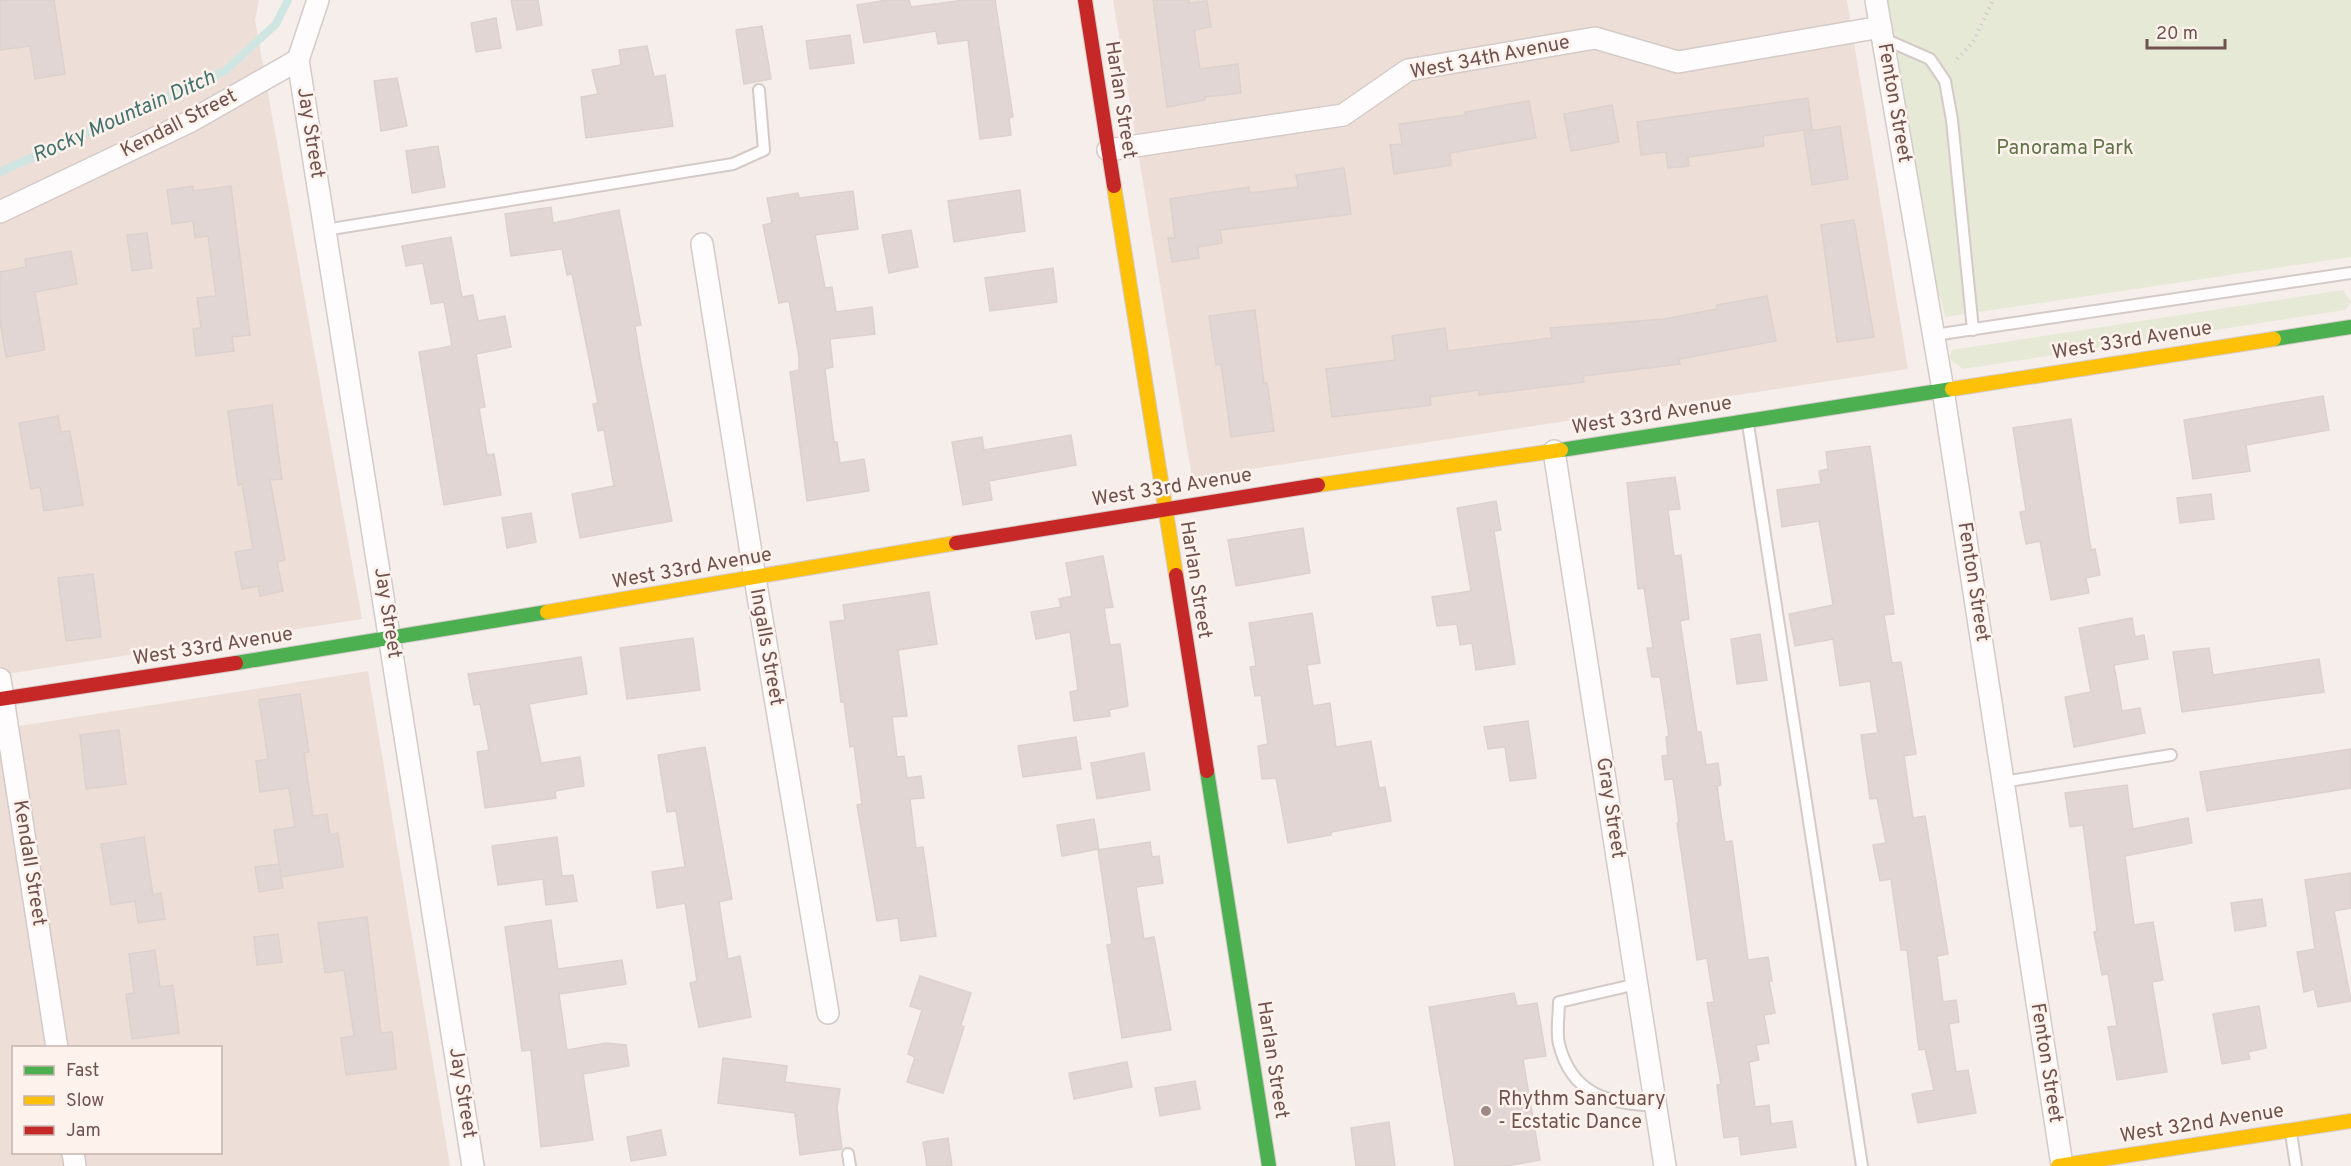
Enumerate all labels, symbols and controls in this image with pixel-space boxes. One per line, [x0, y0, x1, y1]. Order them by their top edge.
scale bar [2147, 12, 2225, 50]
text: 20 m [2156, 23, 2198, 46]
street label: West 34th Avenue [1408, 30, 1572, 86]
street label: Harlan Street [1098, 39, 1142, 161]
street label: Fenton Street [1871, 41, 1917, 165]
water label: Rocky Mountain Ditch [28, 64, 220, 169]
street label: Kendall Street [116, 84, 242, 164]
street label: Jay Street [290, 86, 330, 180]
park label: Panorama Park [1996, 136, 2134, 162]
street label: West 33rd Avenue [2050, 316, 2214, 366]
street label: West 33rd Avenue [1570, 391, 1734, 441]
street label: West 33rd Avenue [1090, 463, 1254, 513]
street label: Harlan Street [1173, 519, 1217, 641]
street label: Fenton Street [1951, 520, 1995, 644]
street label: West 33rd Avenue [610, 542, 774, 596]
street label: Jay Street [367, 566, 407, 660]
street label: Ingalls Street [743, 586, 789, 708]
street label: West 33rd Avenue [131, 622, 295, 672]
street label: Gray Street [1589, 756, 1631, 860]
street label: Kendall Street [6, 798, 52, 928]
street label: Harlan Street [1250, 999, 1294, 1121]
street label: Fenton Street [2024, 1001, 2068, 1125]
legend [12, 1046, 222, 1154]
street label: Jay Street [442, 1046, 482, 1140]
text: Fast [66, 1060, 99, 1083]
place label: Rhythm Sanctuary - Ecstatic Dance [1498, 1087, 1666, 1136]
text: Slow [66, 1090, 104, 1113]
street label: West 32nd Avenue [2118, 1098, 2286, 1150]
marker: Rhythm Sanctuary - Ecstatic Dance [1479, 1104, 1493, 1118]
text: Jam [66, 1120, 101, 1143]

